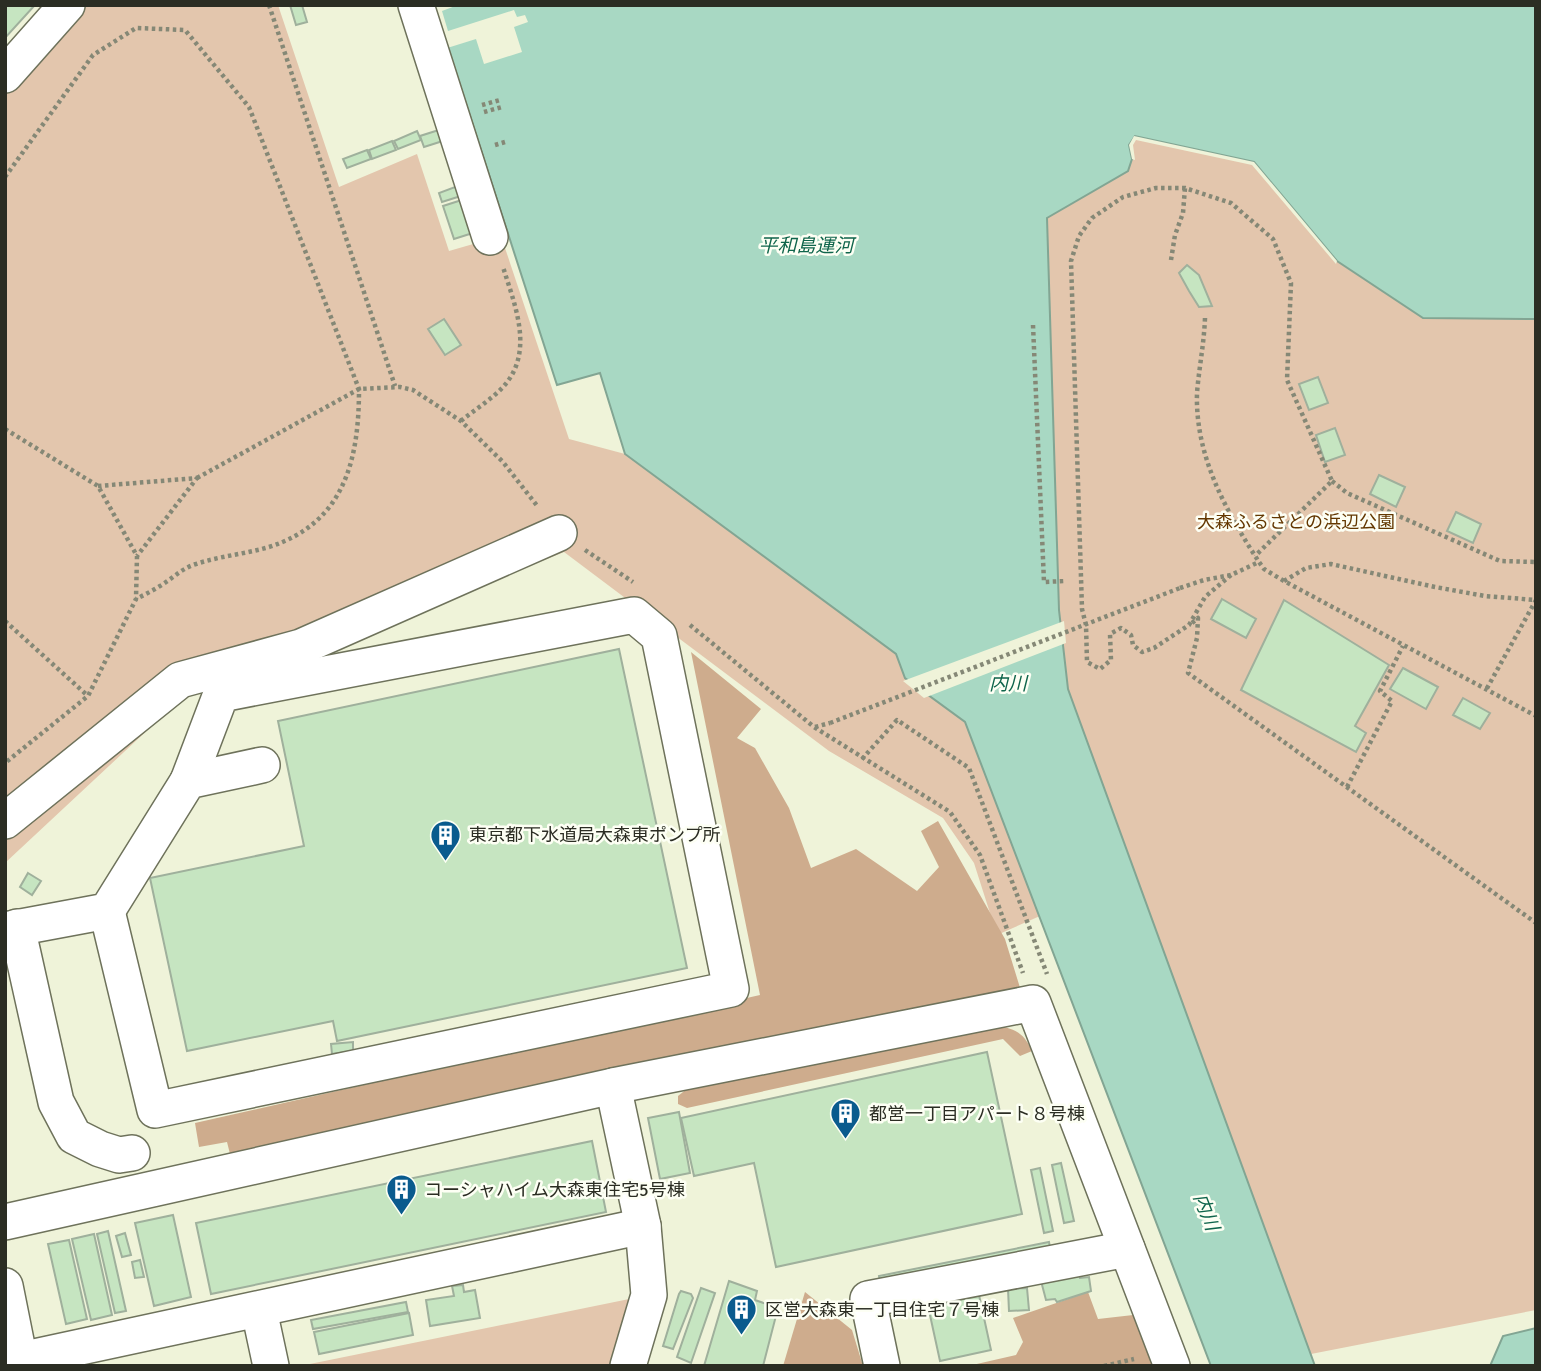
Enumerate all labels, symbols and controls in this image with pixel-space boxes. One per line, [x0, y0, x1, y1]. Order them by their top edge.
water label: 平和島運河 [758, 234, 857, 258]
park label: 大森ふるさとの浜辺公園 [1197, 511, 1395, 533]
water label: 内川 [989, 672, 1029, 696]
building icon: 東京都下水道局大森東ポンプ所 [429, 818, 463, 862]
place label: 東京都下水道局大森東ポンプ所 [469, 824, 720, 846]
building icon: 都営一丁目アパート８号棟 [829, 1097, 863, 1141]
place label: 都営一丁目アパート８号棟 [869, 1103, 1085, 1125]
building icon: コーシャハイム大森東住宅5号棟 [384, 1173, 418, 1217]
place label: コーシャハイム大森東住宅5号棟 [424, 1179, 685, 1201]
water label: 内川 [1188, 1190, 1225, 1236]
building icon: 区営大森東一丁目住宅７号棟 [725, 1293, 759, 1337]
place label: 区営大森東一丁目住宅７号棟 [765, 1299, 999, 1321]

